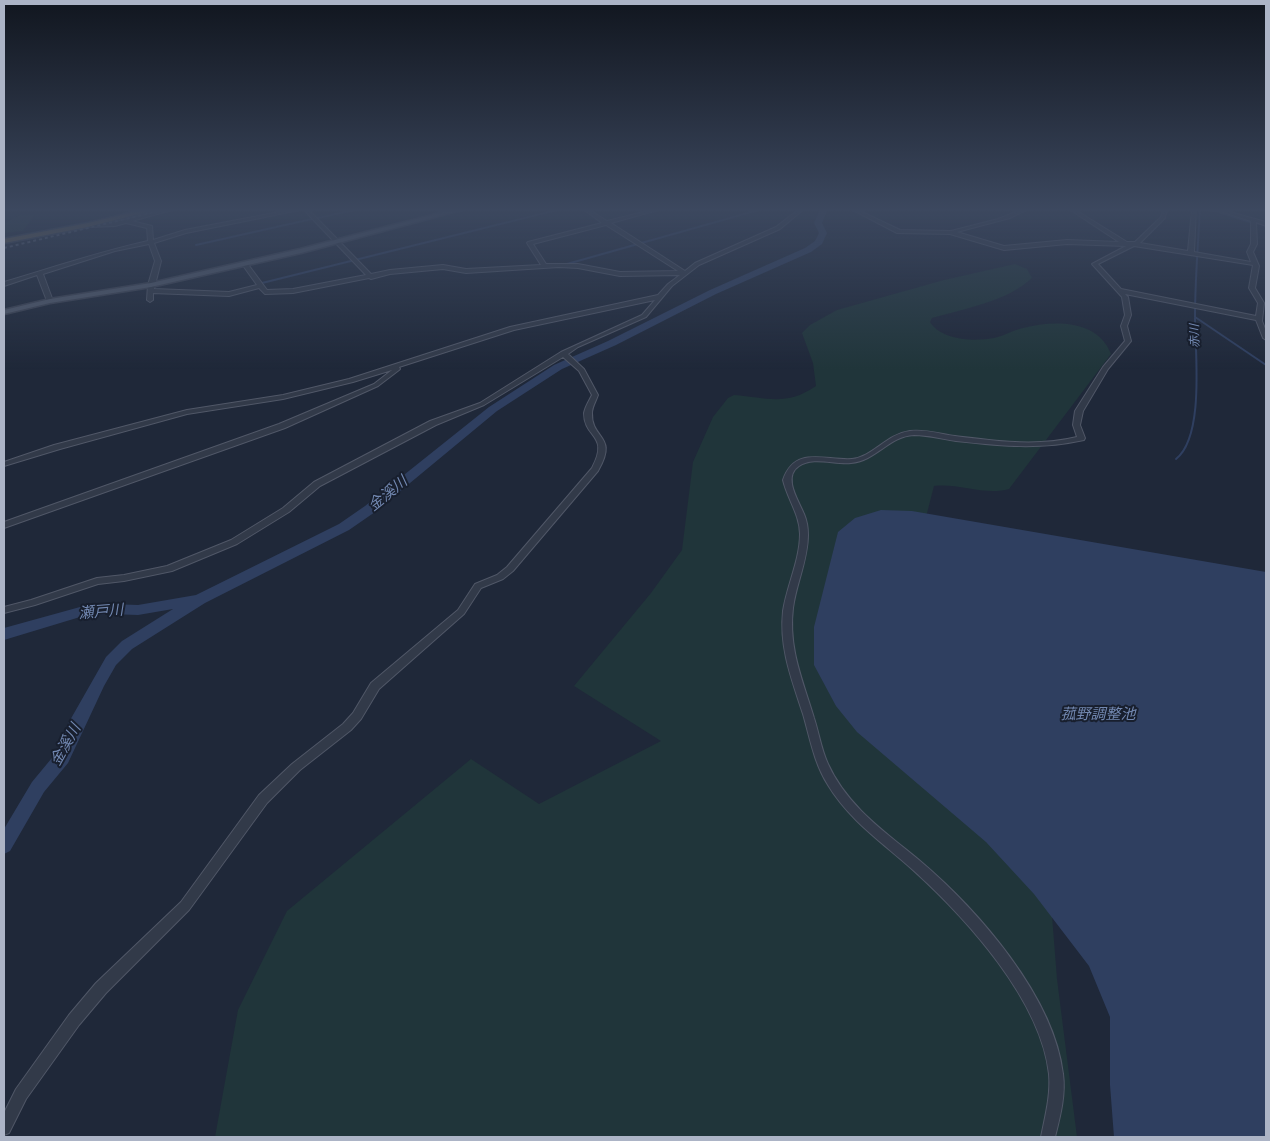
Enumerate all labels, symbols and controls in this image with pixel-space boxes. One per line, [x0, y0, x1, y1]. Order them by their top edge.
water label: 赤川 [1188, 324, 1202, 348]
water label: 金溪川 [365, 473, 411, 515]
water label: 瀬戸川 [78, 601, 124, 623]
water label: 菰野調整池 [1061, 706, 1135, 724]
water label: 金溪川 [47, 721, 85, 769]

